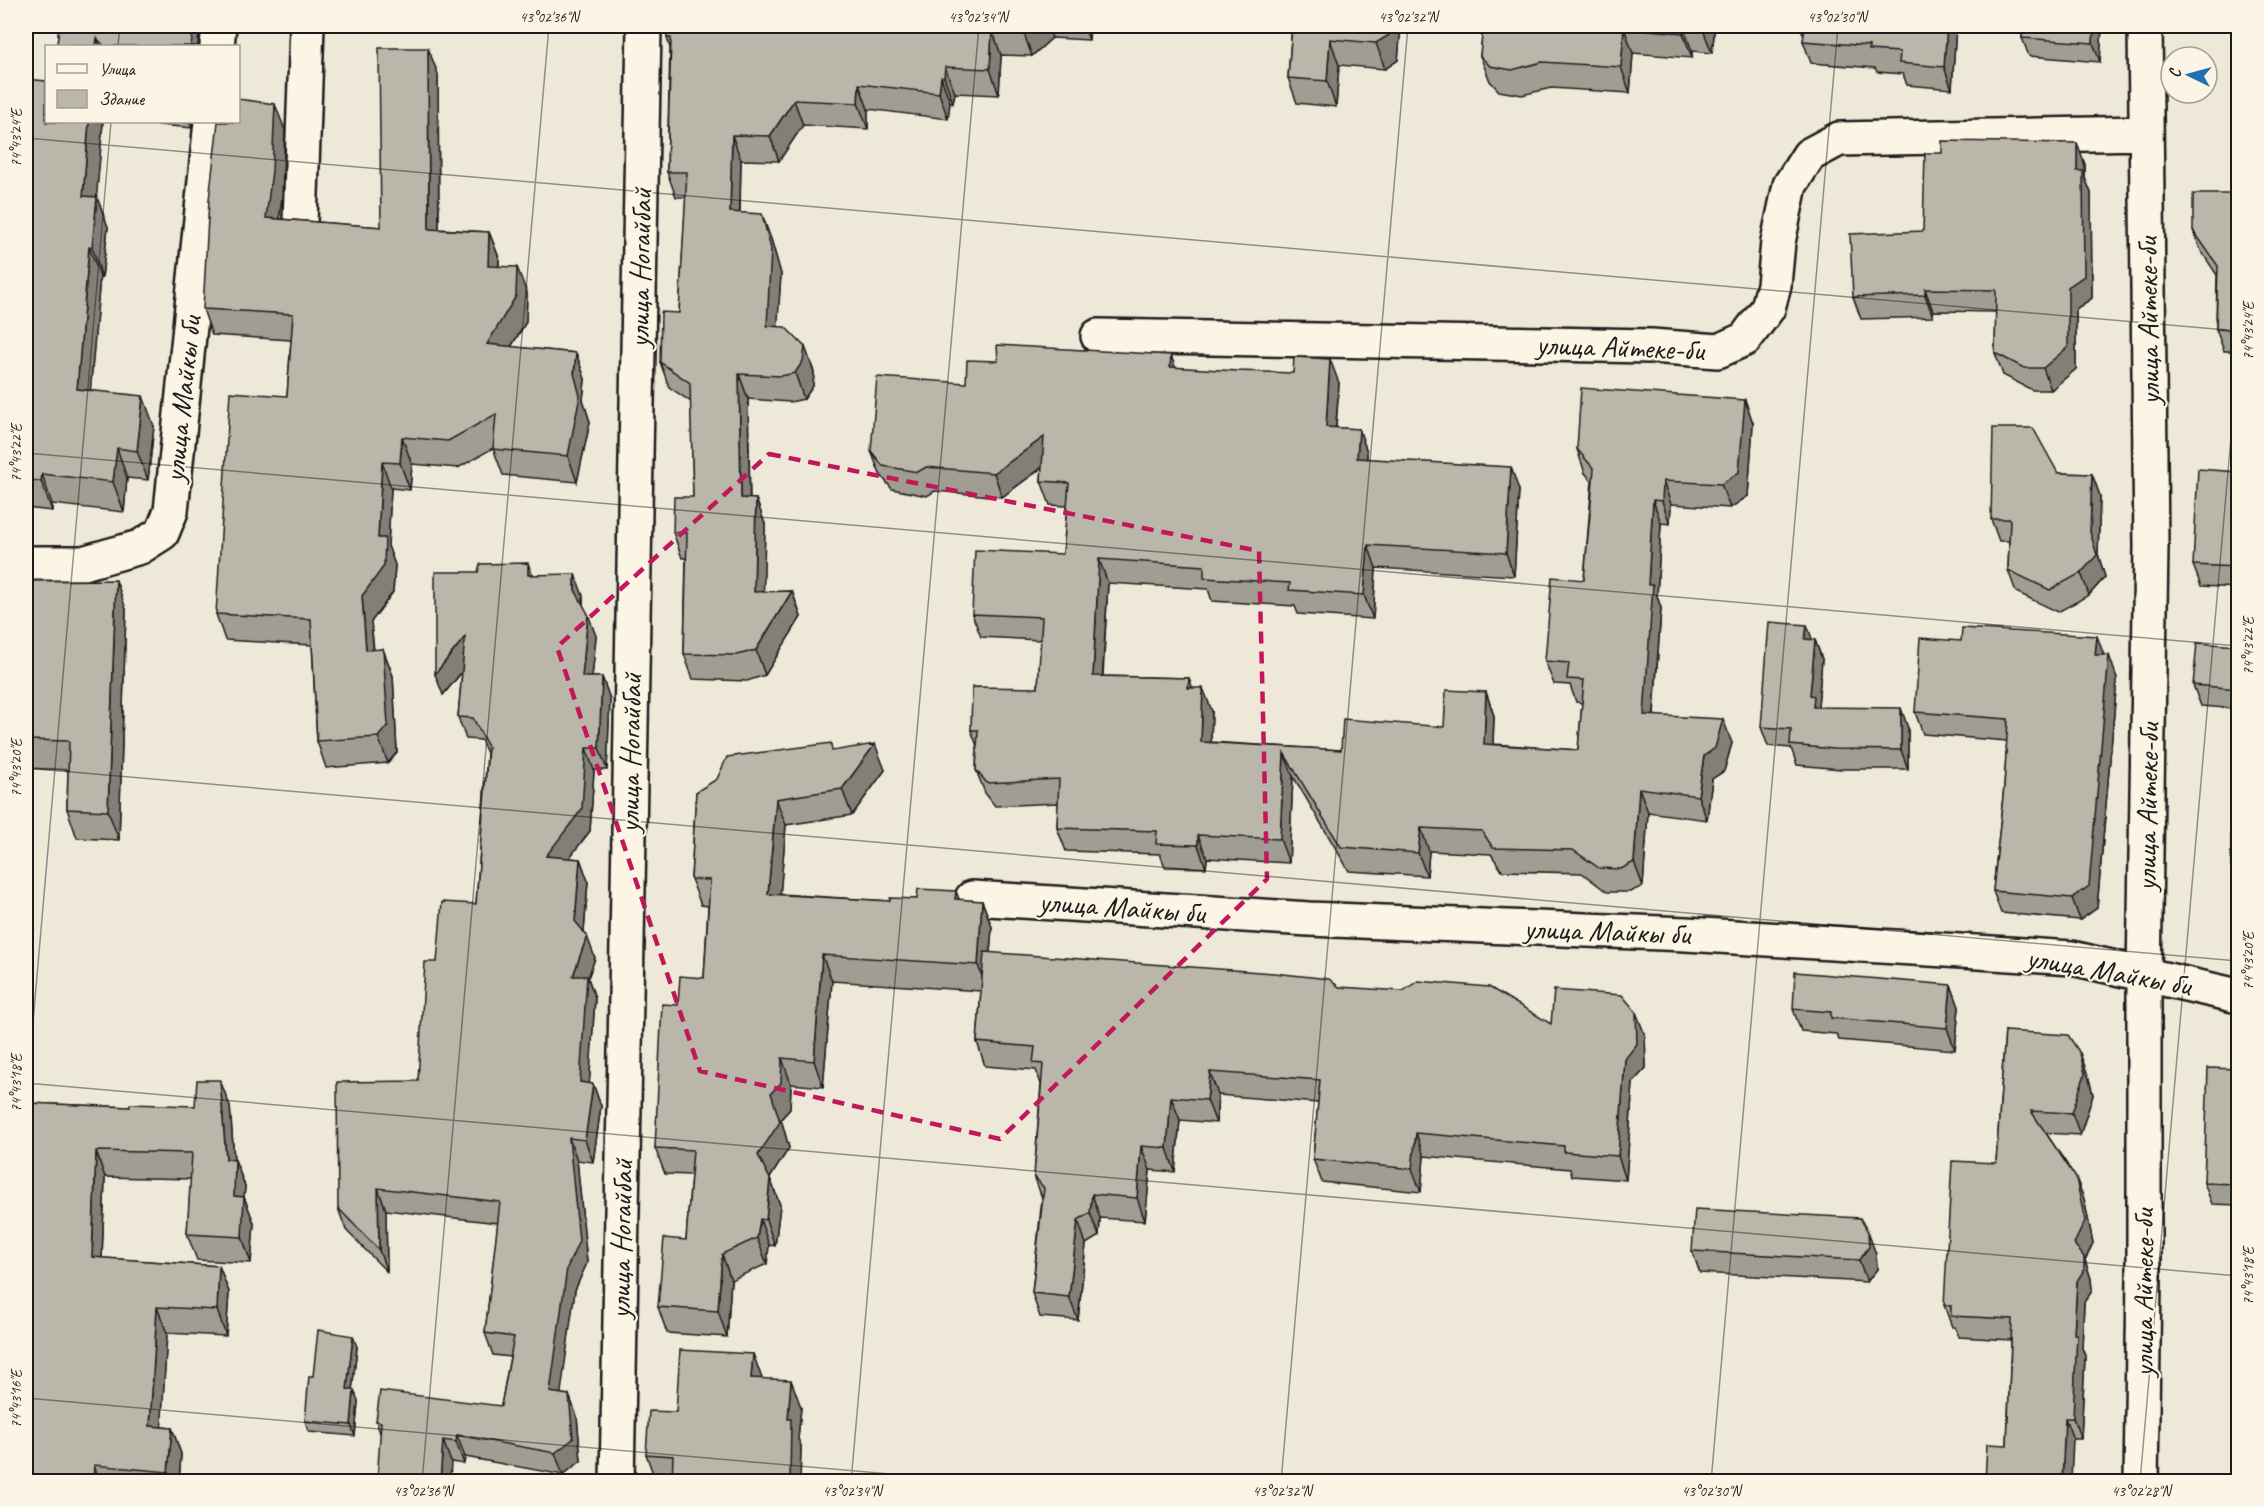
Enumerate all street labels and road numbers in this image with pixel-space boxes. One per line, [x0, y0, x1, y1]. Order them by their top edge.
street label: улица Ногайбай [620, 186, 660, 350]
street label: улица Айтеке-би [2128, 235, 2168, 407]
street label: улица Майкы би [154, 312, 210, 486]
street label: улица Айтеке-би [1533, 325, 1707, 369]
street label: улица Ногайбай [610, 671, 650, 835]
street label: улица Айтеке-би [2127, 721, 2167, 893]
street label: улица Майкы би [1036, 882, 1208, 932]
street label: улица Майкы би [1521, 909, 1693, 953]
street label: улица Майкы би [2022, 937, 2196, 1005]
street label: улица Ногайбай [601, 1157, 641, 1321]
street label: улица Айтеке-би [2124, 1207, 2162, 1379]

